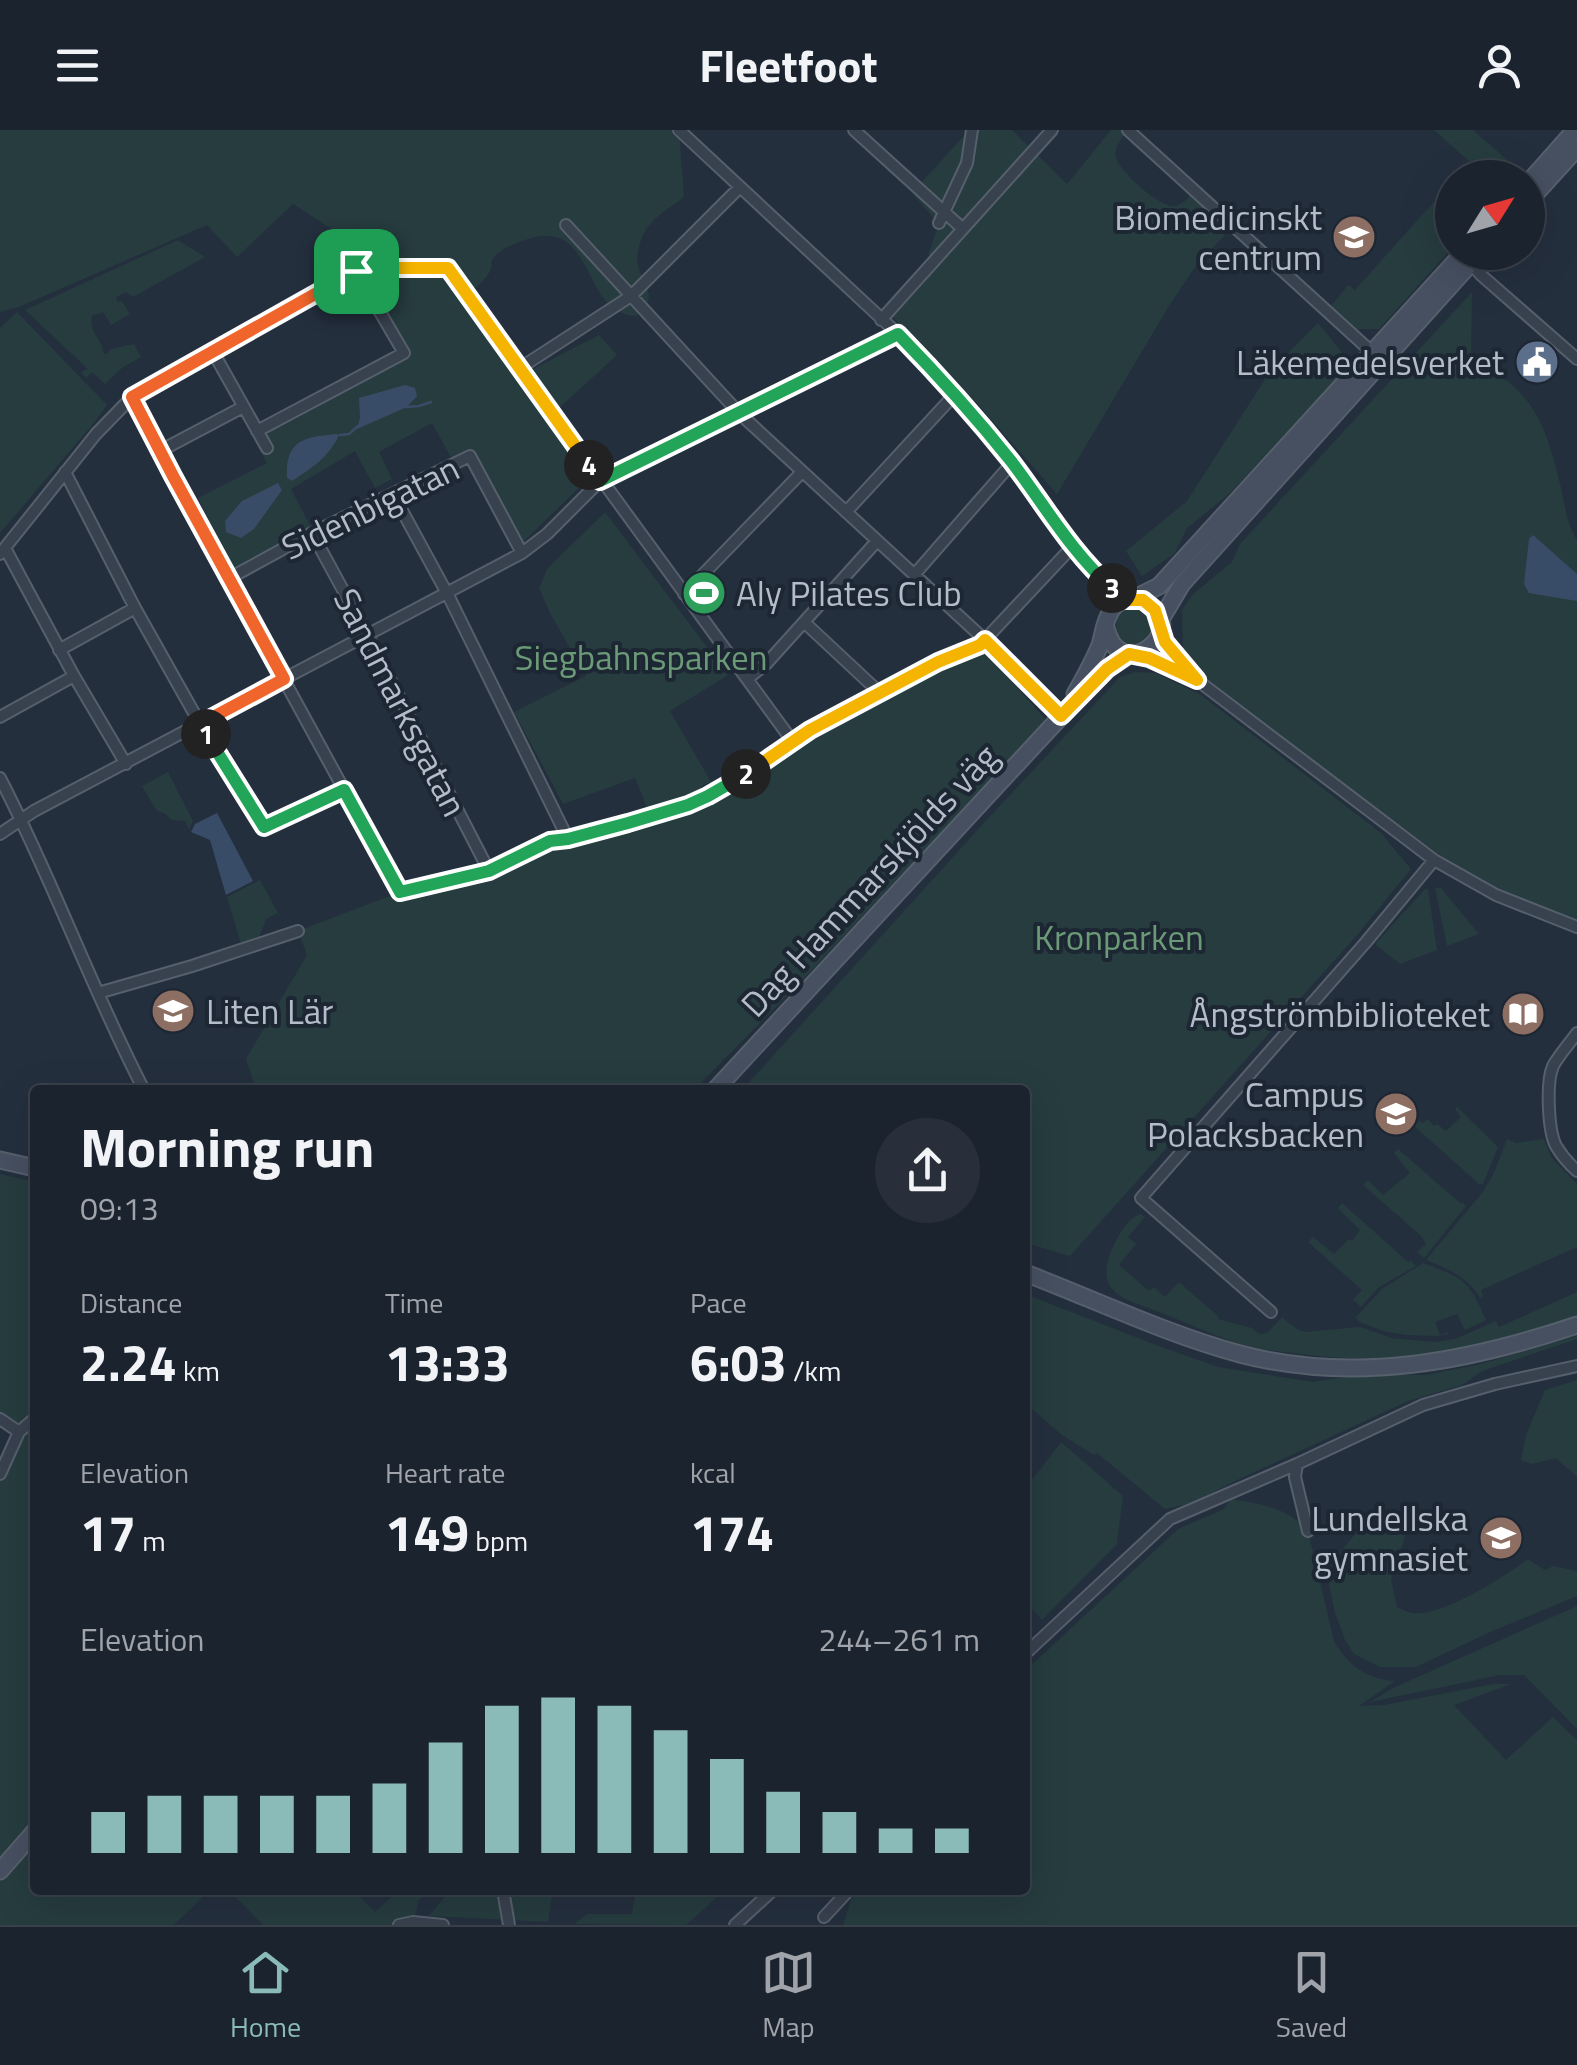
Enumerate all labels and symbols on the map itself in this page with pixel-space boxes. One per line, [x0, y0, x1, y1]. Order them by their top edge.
north arrow [1435, 160, 1545, 270]
place label: Biomedicinskt centrum [1114, 190, 1322, 284]
school or university icon: Biomedicinskt centrum [1331, 214, 1377, 260]
pin [314, 229, 399, 314]
place label: Läkemedelsverket [1236, 335, 1504, 389]
public building icon: Läkemedelsverket [1514, 339, 1560, 385]
pin: 4 [564, 440, 614, 490]
street label: Sidenbigatan [272, 441, 468, 573]
pin: 3 [1087, 563, 1137, 613]
place label: Aly Pilates Club [736, 566, 962, 620]
sports icon: Aly Pilates Club [681, 570, 727, 616]
street label: Sandmarksgatan [320, 578, 482, 826]
park label: Siegbahnsparken [515, 630, 767, 684]
pin: 1 [181, 709, 231, 759]
street label: Dag Hammarskjölds väg [728, 731, 1010, 1029]
pin: 2 [721, 749, 771, 799]
park label: Kronparken [1034, 910, 1204, 964]
place label: Liten Lär [206, 984, 333, 1038]
place label: Ångströmbiblioteket [1190, 987, 1490, 1041]
school or university icon: Liten Lär [150, 988, 196, 1034]
library icon: Ångströmbiblioteket [1500, 991, 1546, 1037]
place label: Campus Polacksbacken [1147, 1067, 1364, 1161]
school or university icon: Campus Polacksbacken [1373, 1091, 1419, 1137]
place label: Lundellska gymnasiet [1311, 1491, 1468, 1585]
school or university icon: Lundellska gymnasiet [1478, 1515, 1524, 1561]

